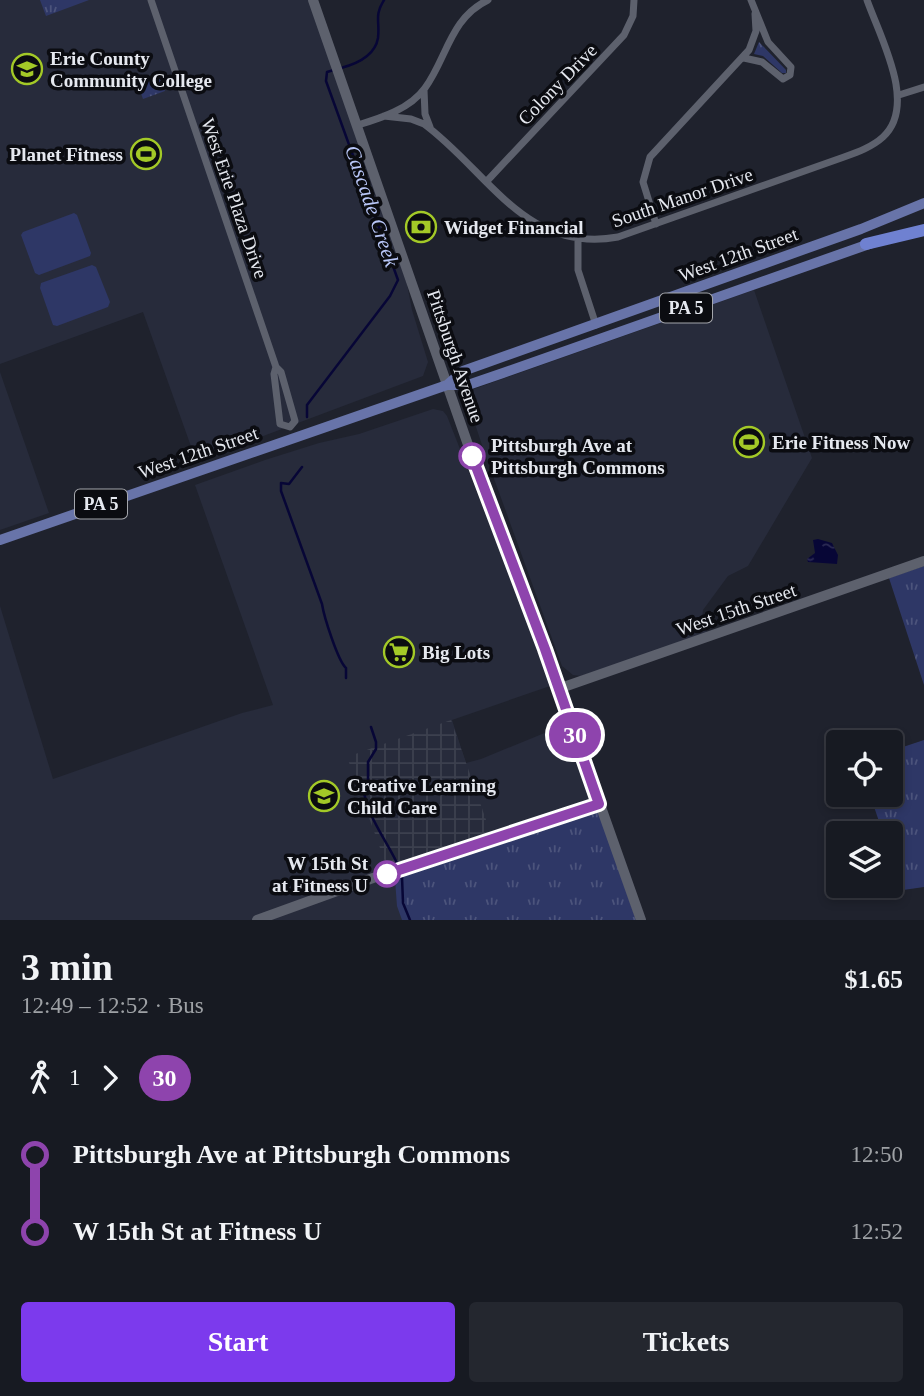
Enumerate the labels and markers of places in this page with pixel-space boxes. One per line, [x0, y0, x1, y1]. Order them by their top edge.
place label: Erie County Community College [50, 48, 212, 91]
school or university icon: Erie County Community College [10, 52, 44, 86]
sports icon: Planet Fitness [129, 137, 163, 171]
place label: Planet Fitness [10, 144, 123, 165]
bank icon: Widget Financial [404, 210, 438, 244]
place label: Widget Financial [444, 217, 584, 238]
sports icon: Erie Fitness Now [732, 425, 766, 459]
place label: Erie Fitness Now [772, 432, 911, 453]
place label: Pittsburgh Ave at Pittsburgh Commons [491, 435, 665, 478]
marker: Pittsburgh Ave at Pittsburgh Commons [459, 443, 485, 469]
supermarket icon: Big Lots [382, 635, 416, 669]
place label: Big Lots [422, 642, 490, 663]
place label: Creative Learning Child Care [347, 775, 496, 818]
school or university icon: Creative Learning Child Care [307, 779, 341, 813]
place label: W 15th St at Fitness U [272, 853, 369, 896]
marker: W 15th St at Fitness U [374, 861, 400, 887]

